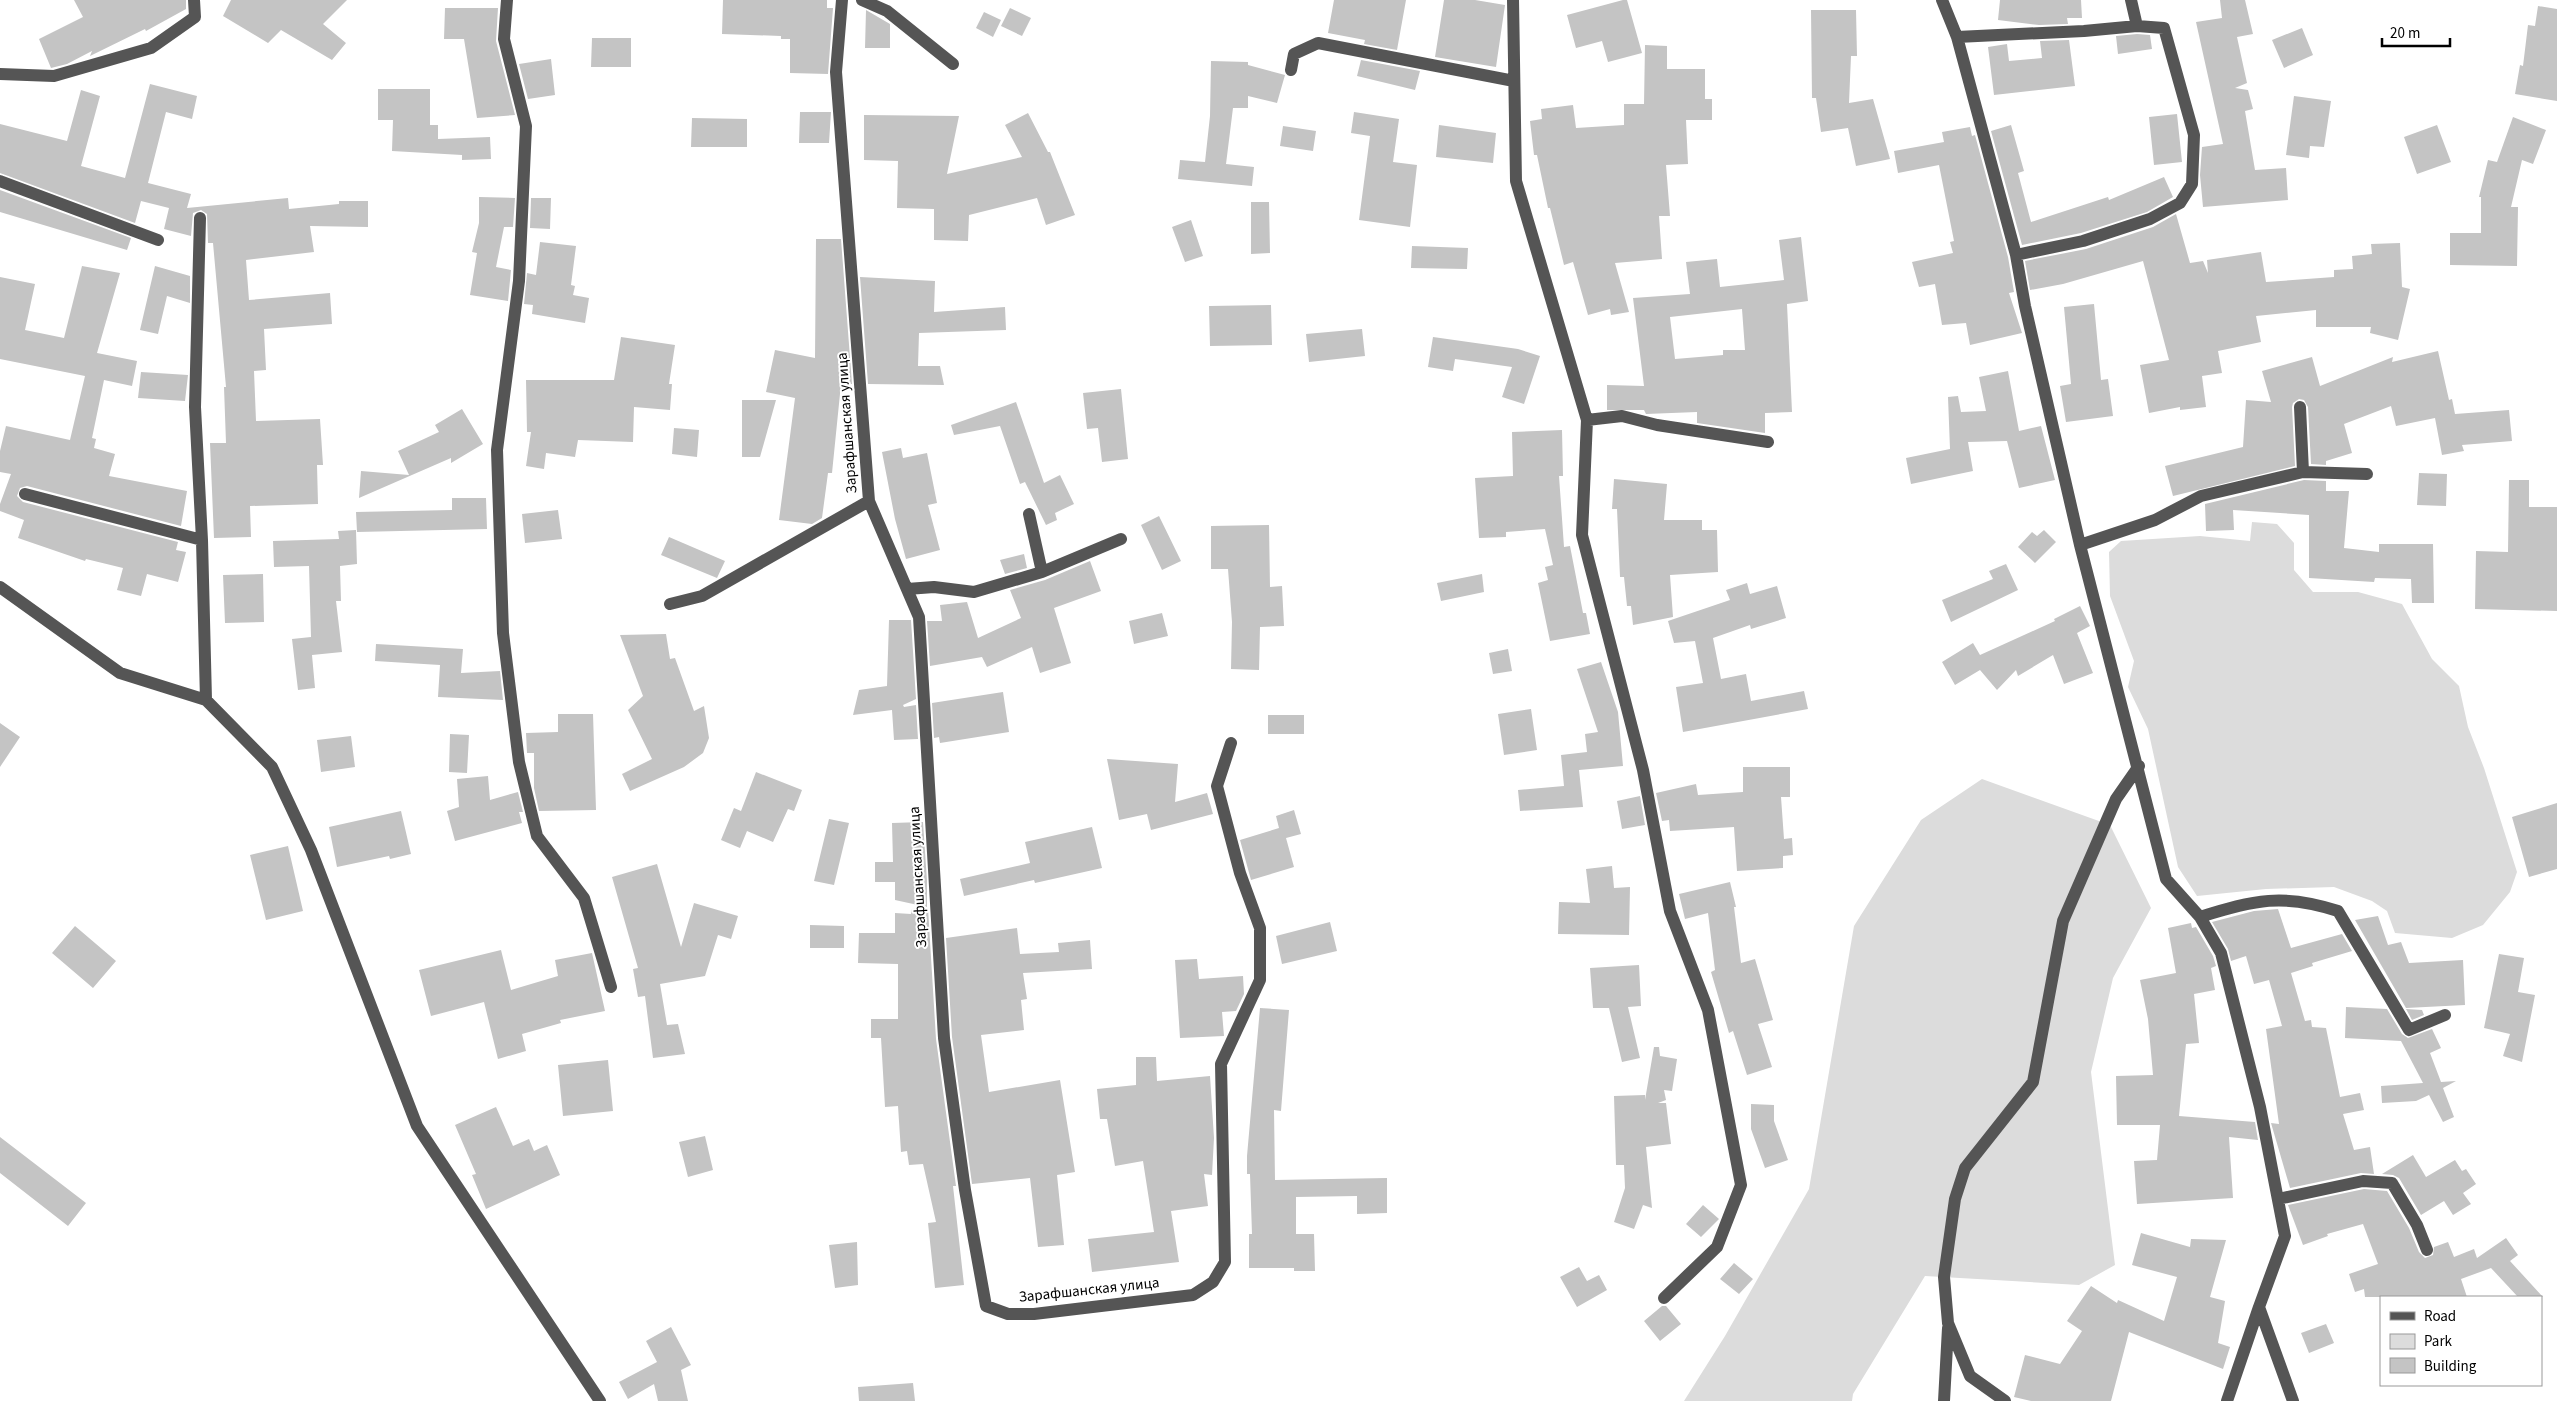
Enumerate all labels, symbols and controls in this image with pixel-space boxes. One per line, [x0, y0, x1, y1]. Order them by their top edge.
scale bar [2382, 15, 2450, 47]
text: 20 m [2390, 23, 2420, 44]
street label: Зарафшанская улица [832, 352, 862, 494]
street label: Зарафшанская улица [904, 806, 932, 948]
street label: Зарафшанская улица [1018, 1272, 1160, 1308]
legend [2380, 1296, 2542, 1386]
text: Road [2424, 1306, 2456, 1327]
text: Park [2424, 1331, 2453, 1352]
text: Building [2424, 1356, 2477, 1377]

